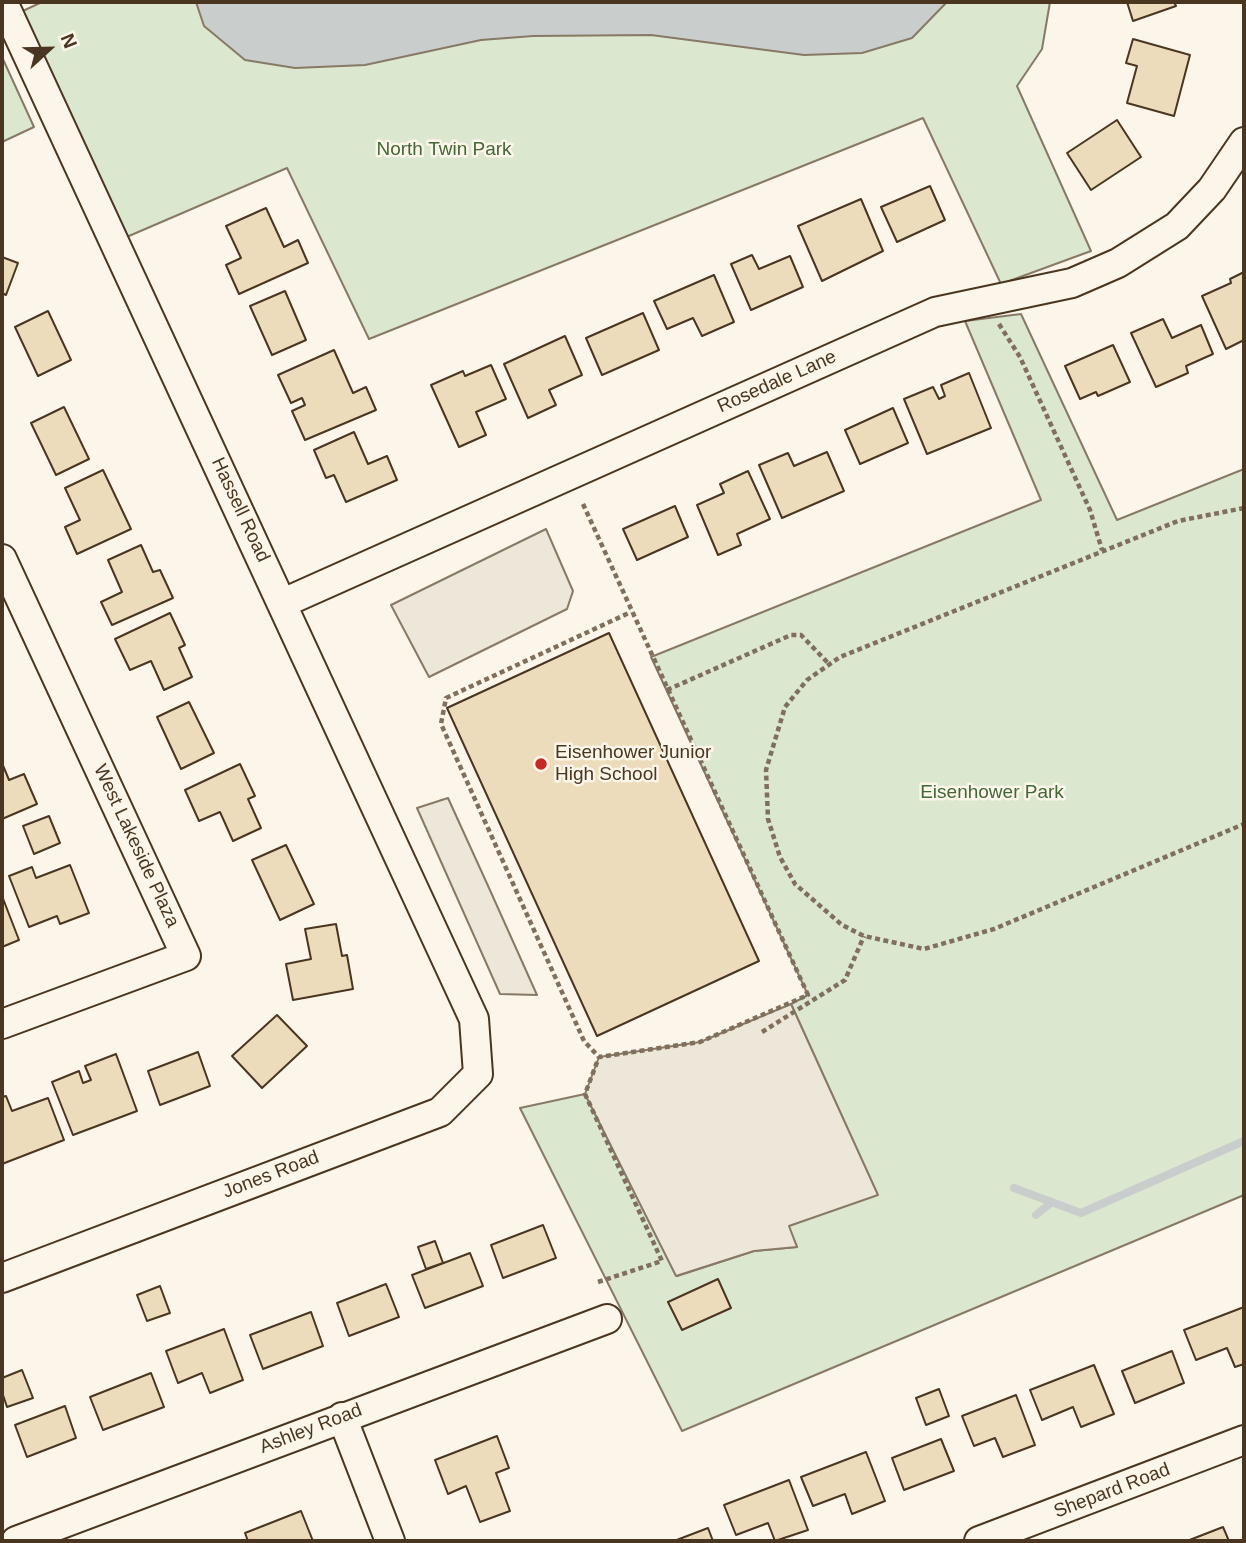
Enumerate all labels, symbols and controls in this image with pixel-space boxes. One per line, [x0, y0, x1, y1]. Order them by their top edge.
north arrow [14, 14, 84, 84]
text: N [57, 31, 81, 51]
park label: North Twin Park [376, 139, 512, 161]
street label: Rosedale Lane [714, 346, 840, 418]
street label: Hassell Road [206, 454, 274, 566]
place label: Eisenhower Junior High School [555, 742, 711, 786]
marker: Eisenhower Junior High School [533, 756, 549, 772]
street label: West Lakeside Plaza [88, 761, 184, 931]
park label: Eisenhower Park [920, 782, 1064, 804]
street label: Jones Road [220, 1146, 322, 1204]
street label: Ashley Road [257, 1399, 365, 1459]
street label: Shepard Road [1051, 1458, 1173, 1524]

